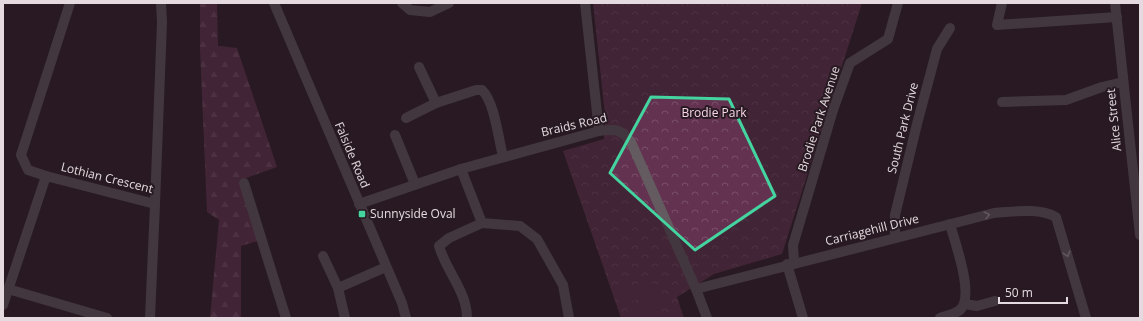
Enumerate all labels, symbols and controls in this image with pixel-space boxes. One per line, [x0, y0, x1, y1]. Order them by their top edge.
street label: Brodie Park Avenue [793, 64, 844, 174]
street label: South Park Drive [883, 80, 922, 175]
street label: Alice Street [1102, 88, 1125, 152]
park label: Brodie Park [681, 104, 747, 121]
street label: Braids Road [539, 109, 609, 140]
street label: Falside Road [331, 119, 374, 191]
street label: Lothian Crescent [59, 158, 155, 197]
place label: Sunnyside Oval [370, 205, 456, 222]
marker: Sunnyside Oval [357, 209, 367, 219]
street label: Carriagehill Drive [823, 210, 921, 249]
one-way arrow [984, 211, 991, 219]
one-way arrow [1062, 250, 1071, 257]
scale bar [999, 279, 1067, 305]
text: 50 m [1005, 284, 1033, 301]

